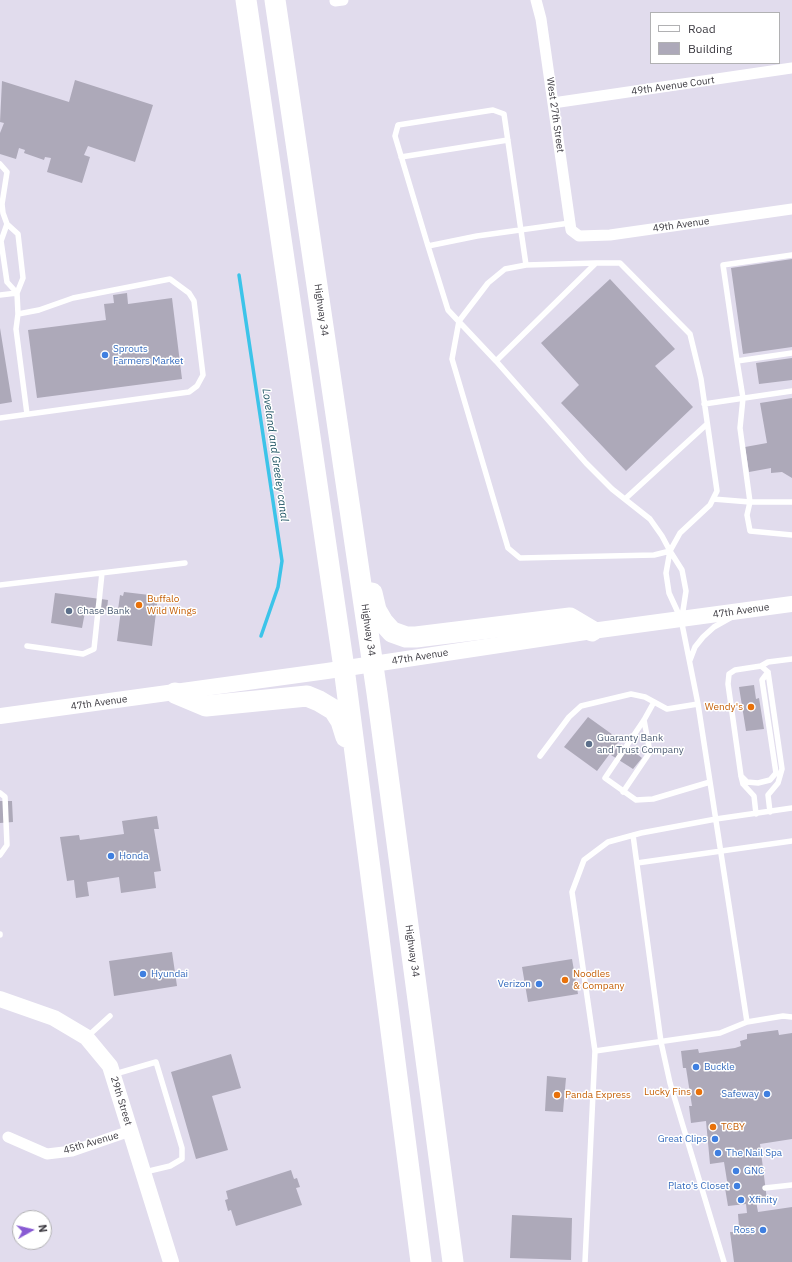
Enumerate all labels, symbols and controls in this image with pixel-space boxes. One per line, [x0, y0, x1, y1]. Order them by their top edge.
legend [650, 12, 780, 64]
text: Road [688, 21, 716, 36]
text: Building [688, 41, 732, 56]
street label: 49th Avenue Court [631, 74, 715, 98]
street label: West 27th Street [544, 77, 566, 153]
street label: 49th Avenue [652, 215, 710, 235]
street label: Highway 34 [311, 283, 331, 337]
place label: Sprouts Farmers Market [113, 343, 184, 366]
marker: Sprouts Farmers Market [100, 350, 110, 360]
water label: Loveland and Greeley canal [259, 388, 291, 522]
place label: Buffalo Wild Wings [147, 593, 197, 616]
marker: Buffalo Wild Wings [134, 600, 144, 610]
street label: 47th Avenue [712, 601, 770, 621]
street label: Highway 34 [358, 603, 378, 657]
place label: Chase Bank [77, 605, 130, 617]
marker: Chase Bank [64, 606, 74, 616]
street label: 47th Avenue [391, 647, 449, 667]
street label: 47th Avenue [70, 693, 128, 713]
place label: Wendy's [705, 701, 743, 713]
marker: Wendy's [746, 702, 756, 712]
place label: Guaranty Bank and Trust Company [597, 732, 684, 756]
marker: Guaranty Bank and Trust Company [584, 739, 594, 749]
place label: Honda [119, 850, 148, 862]
marker: Honda [106, 851, 116, 861]
street label: Highway 34 [402, 924, 422, 978]
place label: Hyundai [151, 968, 188, 980]
place label: Noodles & Company [573, 968, 625, 992]
marker: Hyundai [138, 969, 148, 979]
marker: Noodles & Company [560, 975, 570, 985]
place label: Verizon [498, 978, 531, 990]
marker: Verizon [534, 979, 544, 989]
place label: Buckle [704, 1061, 735, 1073]
marker: Buckle [691, 1062, 701, 1072]
street label: 29th Street [108, 1075, 134, 1127]
place label: Lucky Fins [644, 1086, 691, 1098]
marker: Lucky Fins [694, 1087, 704, 1097]
place label: Safeway [721, 1088, 759, 1100]
place label: Panda Express [565, 1089, 631, 1101]
marker: Safeway [762, 1089, 772, 1099]
marker: Panda Express [552, 1090, 562, 1100]
place label: TCBY [721, 1121, 745, 1133]
marker: TCBY [708, 1122, 718, 1132]
street label: 45th Avenue [62, 1129, 120, 1157]
place label: Great Clips [658, 1133, 707, 1145]
marker: Great Clips [710, 1134, 720, 1144]
place label: The Nail Spa [726, 1147, 782, 1159]
marker: The Nail Spa [713, 1148, 723, 1158]
place label: GNC [744, 1165, 764, 1177]
marker: GNC [731, 1166, 741, 1176]
place label: Plato's Closet [668, 1180, 729, 1192]
marker: Plato's Closet [732, 1181, 742, 1191]
place label: Xfinity [749, 1194, 777, 1206]
marker: Xfinity [736, 1195, 746, 1205]
north arrow [12, 1210, 52, 1250]
text: N [35, 1224, 50, 1233]
place label: Ross [733, 1224, 755, 1236]
marker: Ross [758, 1225, 768, 1235]

